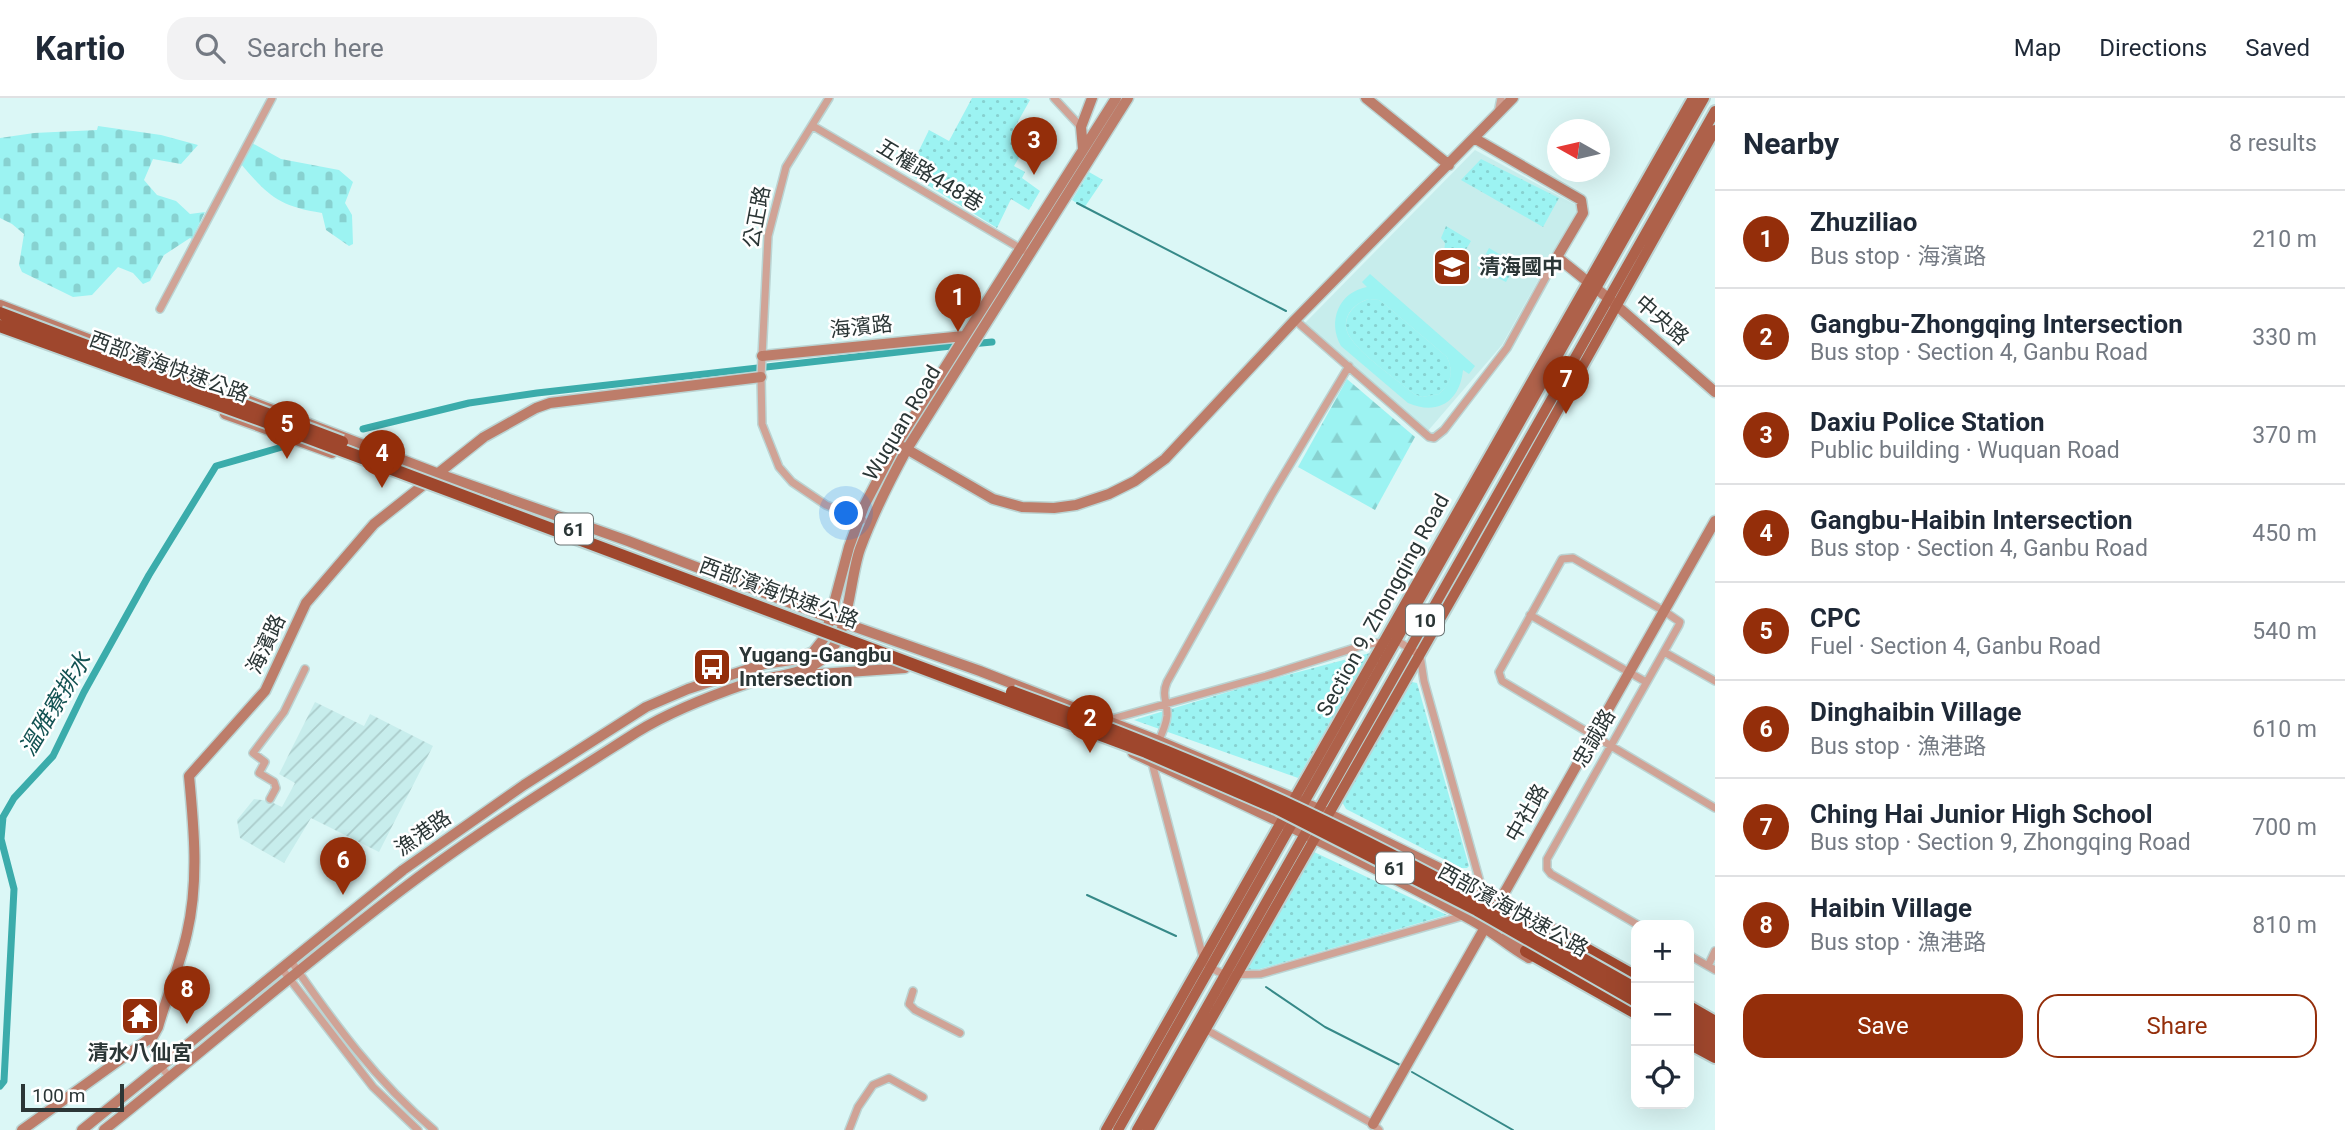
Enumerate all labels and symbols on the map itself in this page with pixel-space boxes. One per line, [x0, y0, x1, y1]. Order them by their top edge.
pin: 3 [1011, 117, 1057, 175]
north arrow [1547, 119, 1610, 182]
street label: 五權路448巷 [873, 134, 987, 216]
street label: 公正路 [739, 184, 775, 250]
school or university icon: 清海國中 [1431, 246, 1473, 288]
place label: 清海國中 [1479, 255, 1563, 279]
pin: 1 [935, 274, 981, 332]
street label: 中央路 [1630, 290, 1694, 350]
street label: 海濱路 [828, 312, 894, 342]
street label: 西部濱海快速公路 [86, 327, 252, 407]
pin: 7 [1543, 356, 1589, 414]
street label: Wuquan Road [858, 361, 946, 485]
pin: 5 [264, 401, 310, 459]
pin: 4 [359, 430, 405, 488]
street label: Section 9, Zhongqing Road [1312, 490, 1454, 720]
your location [829, 496, 863, 530]
road number: 61 [555, 514, 593, 544]
street label: 西部濱海快速公路 [696, 553, 862, 633]
road number: 10 [1406, 604, 1444, 636]
street label: 海濱路 [242, 610, 290, 678]
place label: Yugang-Gangbu Intersection [739, 643, 892, 691]
bus stop icon: Yugang-Gangbu Intersection [691, 646, 733, 688]
water label: 溫雅寮排水 [14, 647, 97, 760]
pin: 2 [1067, 695, 1113, 753]
street label: 忠誠路 [1568, 705, 1620, 771]
street label: 中社路 [1501, 780, 1553, 846]
street label: 漁港路 [390, 805, 456, 861]
pin: 6 [320, 837, 366, 895]
road number: 61 [1376, 852, 1414, 884]
street label: 西部濱海快速公路 [1434, 859, 1592, 961]
pin: 8 [164, 966, 210, 1024]
temple icon: 清水八仙宮 [119, 995, 161, 1037]
place label: 清水八仙宮 [88, 1041, 193, 1065]
scale bar [21, 1081, 124, 1113]

